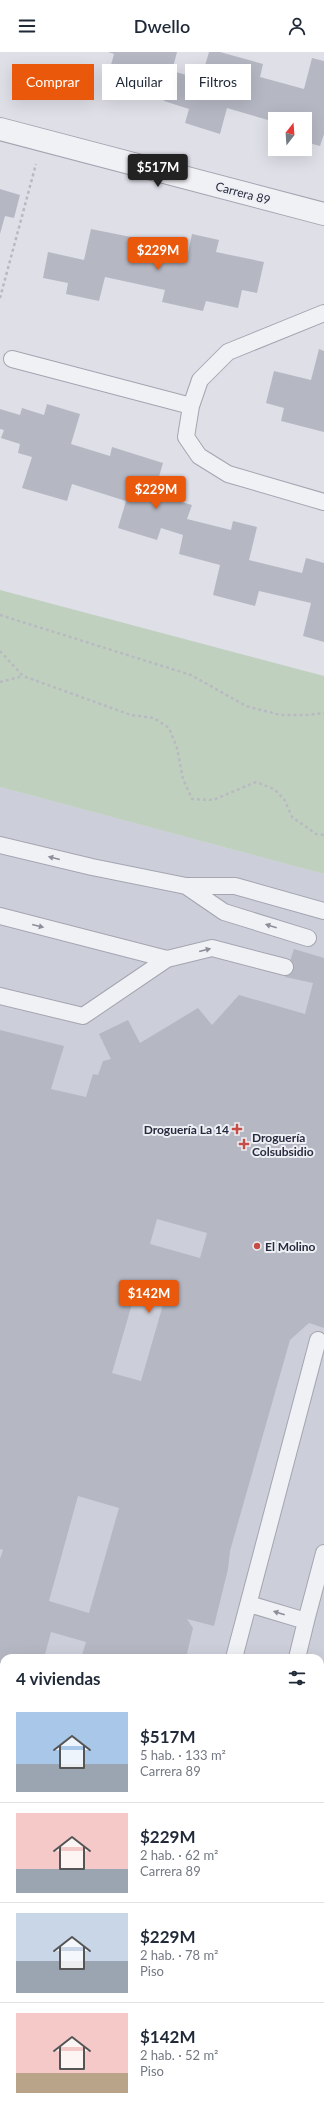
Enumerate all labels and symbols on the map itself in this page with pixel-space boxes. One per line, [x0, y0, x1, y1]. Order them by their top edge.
north arrow [268, 112, 312, 156]
pin: $517M [130, 154, 186, 188]
street label: Carrera 89 [214, 179, 272, 208]
pin: $229M [130, 237, 186, 271]
pin: $229M [128, 476, 184, 510]
one-way arrow [48, 855, 60, 861]
one-way arrow [32, 923, 44, 929]
one-way arrow [265, 923, 277, 929]
one-way arrow [199, 946, 211, 952]
place label: Droguería La 14 [144, 1122, 229, 1137]
marker: Droguería La 14 [232, 1124, 242, 1134]
place label: Droguería Colsubsidio [252, 1130, 314, 1159]
marker: Droguería Colsubsidio [239, 1139, 249, 1149]
place label: El Molino [265, 1239, 316, 1254]
marker: El Molino [252, 1241, 262, 1251]
pin: $142M [121, 1280, 177, 1314]
one-way arrow [273, 1610, 285, 1616]

